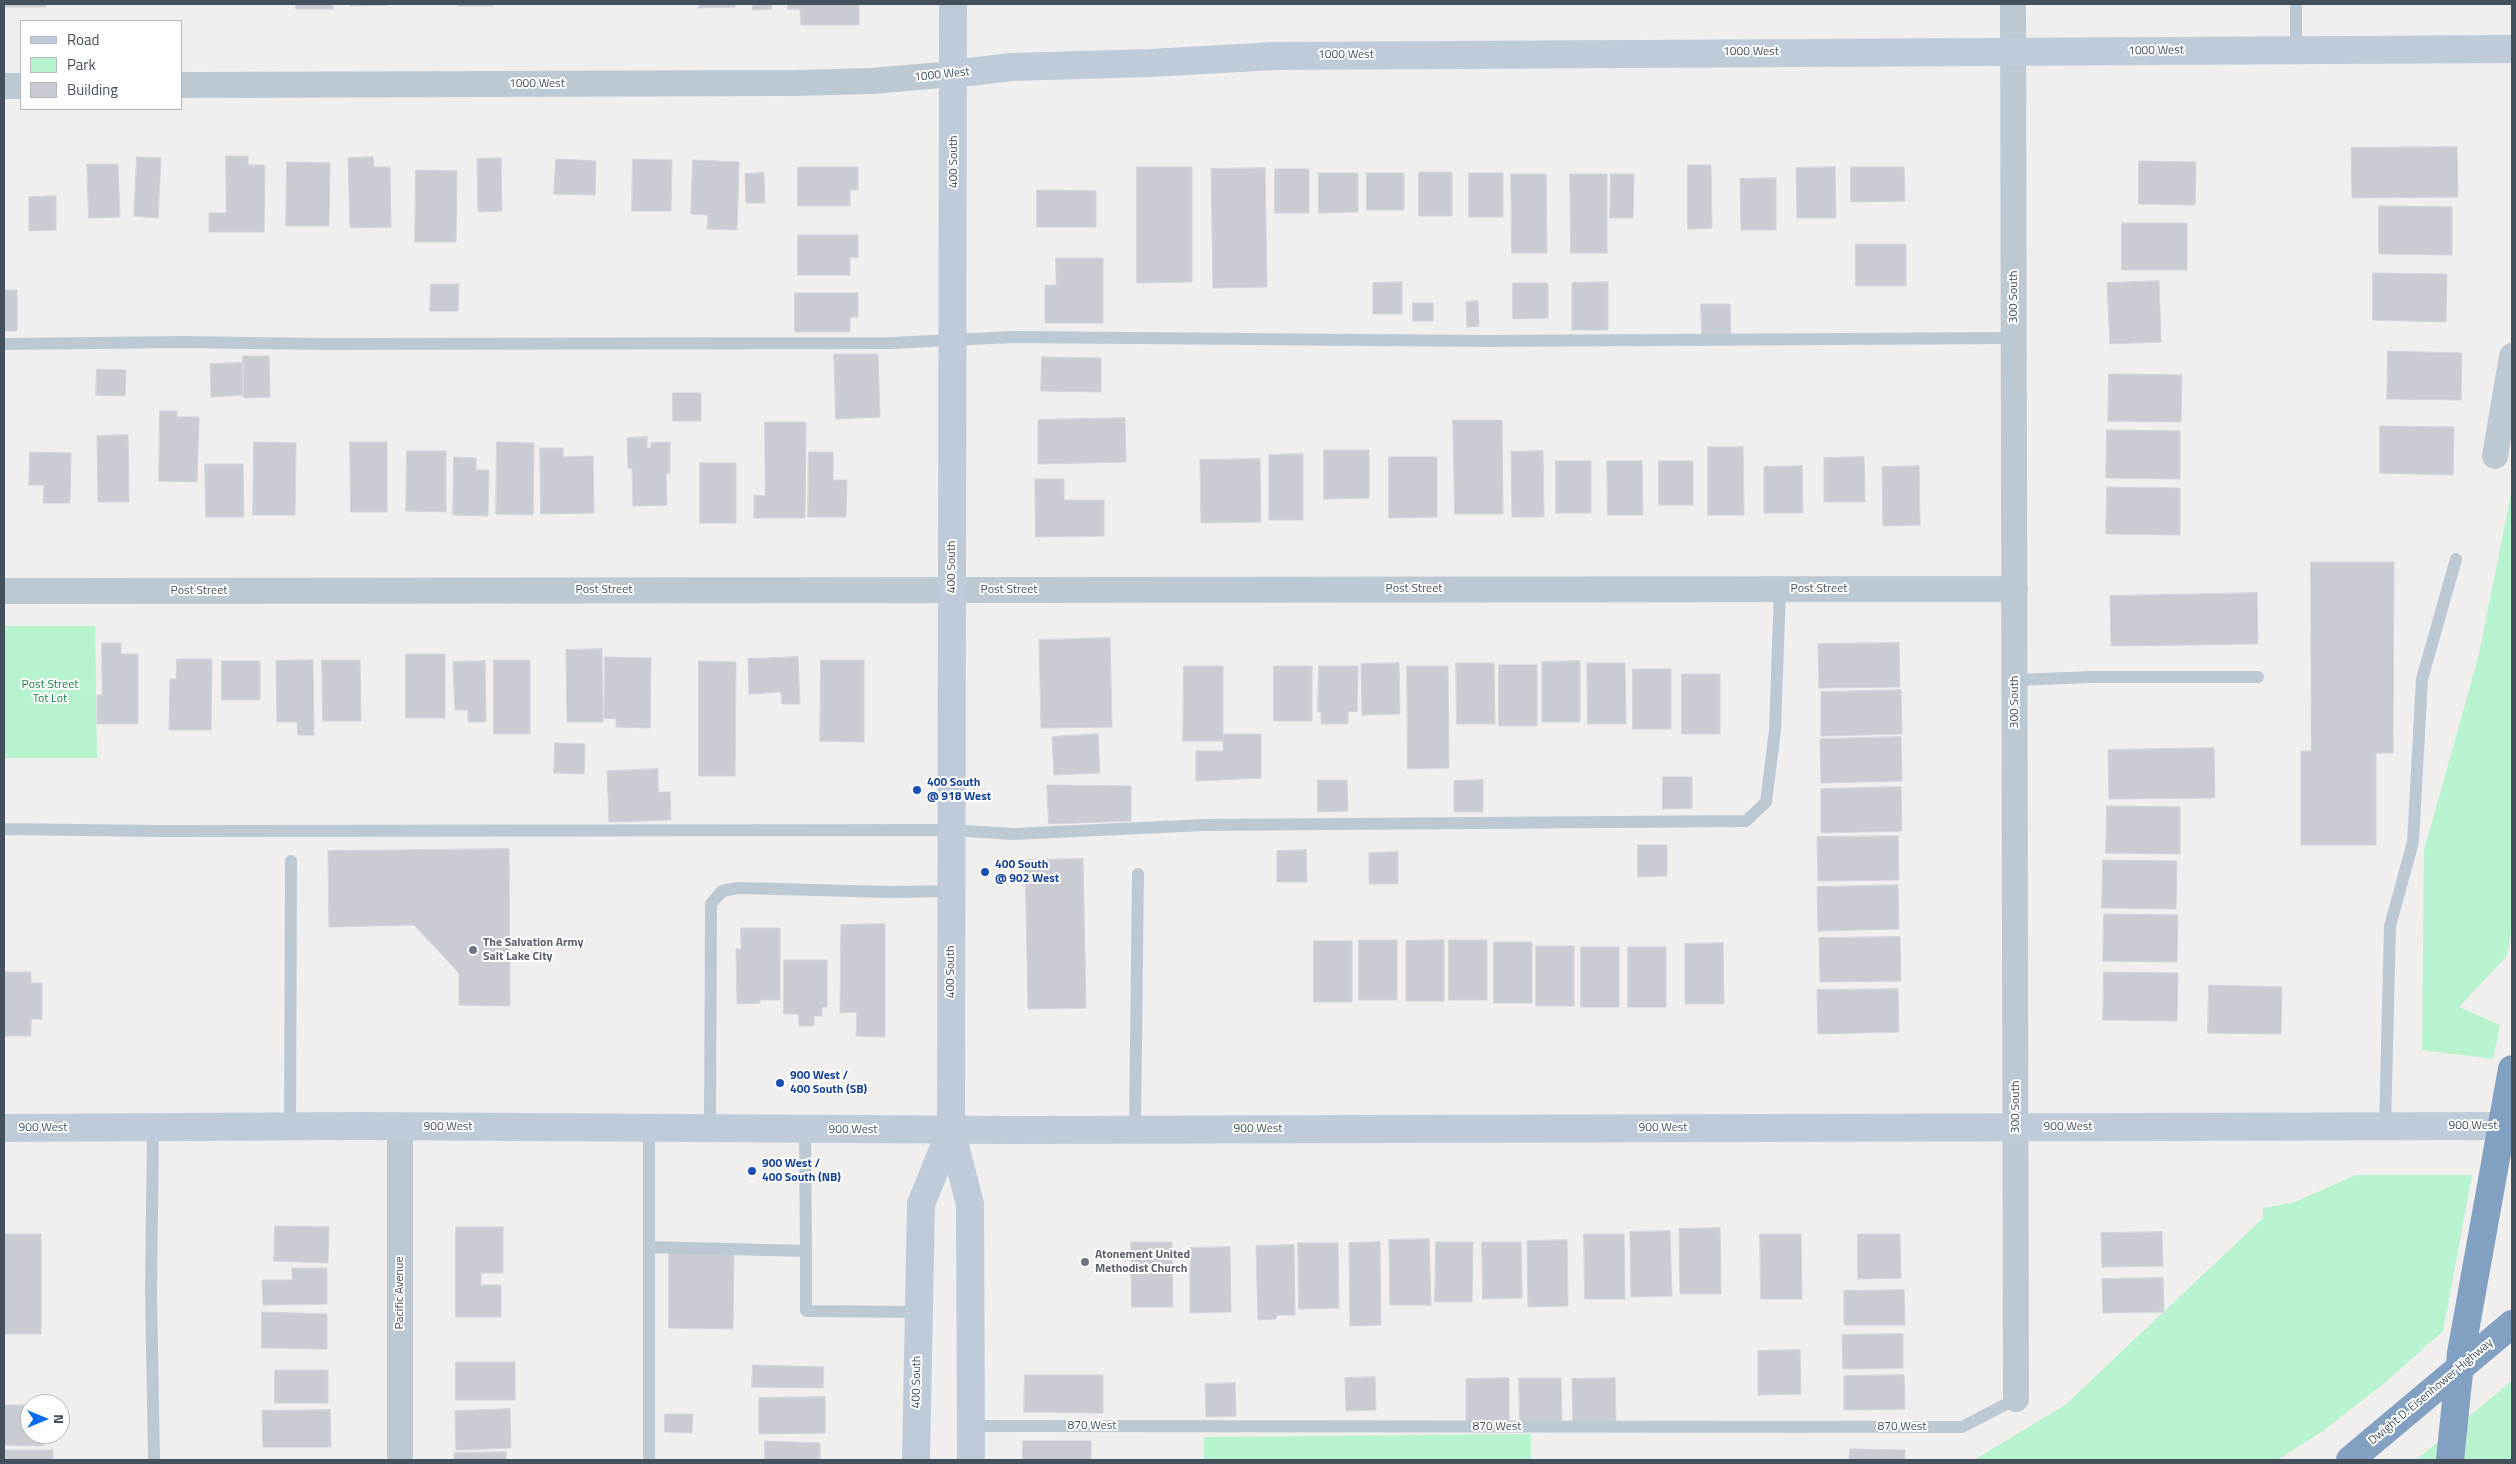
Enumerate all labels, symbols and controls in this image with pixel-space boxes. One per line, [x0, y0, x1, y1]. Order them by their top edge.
legend [20, 20, 182, 110]
text: Road [67, 28, 99, 51]
street label: 1000 West [2128, 43, 2184, 59]
street label: 1000 West [1723, 45, 1779, 59]
street label: 1000 West [1318, 48, 1374, 62]
text: Park [67, 53, 96, 76]
street label: 1000 West [914, 65, 970, 85]
street label: 1000 West [509, 77, 565, 91]
text: Building [67, 78, 118, 101]
street label: 400 South [947, 136, 961, 188]
street label: 300 South [2007, 271, 2021, 323]
street label: 400 South [945, 541, 959, 593]
street label: Post Street [1386, 582, 1442, 596]
street label: Post Street [1791, 582, 1847, 596]
street label: Post Street [576, 583, 632, 597]
street label: Post Street [981, 583, 1037, 597]
street label: Post Street [171, 584, 227, 598]
street label: 300 South [2008, 676, 2022, 728]
park label: Post Street Tot Lot [22, 678, 78, 706]
place label: 400 South @ 918 West [927, 776, 991, 804]
marker: 400 South @ 918 West [911, 784, 923, 796]
place label: 400 South @ 902 West [995, 858, 1059, 886]
marker: 400 South @ 902 West [979, 866, 991, 878]
place label: The Salvation Army Salt Lake City [483, 936, 583, 964]
marker: The Salvation Army Salt Lake City [467, 944, 479, 956]
street label: 400 South [944, 946, 958, 998]
place label: 900 West / 400 South (SB) [790, 1069, 867, 1097]
marker: 900 West / 400 South (SB) [774, 1077, 786, 1089]
street label: 300 South [2009, 1081, 2023, 1133]
street label: 900 West [2448, 1119, 2498, 1133]
street label: 900 West [423, 1120, 473, 1134]
street label: 900 West [2043, 1120, 2093, 1134]
street label: 900 West [18, 1121, 68, 1135]
street label: 900 West [1638, 1121, 1688, 1135]
street label: 900 West [1233, 1122, 1283, 1136]
street label: 900 West [828, 1123, 878, 1137]
place label: 900 West / 400 South (NB) [762, 1157, 841, 1185]
marker: 900 West / 400 South (NB) [746, 1165, 758, 1177]
place label: Atonement United Methodist Church [1095, 1248, 1190, 1276]
marker: Atonement United Methodist Church [1079, 1256, 1091, 1268]
street label: Pacific Avenue [393, 1257, 407, 1329]
street label: Dwight D. Eisenhower Highway [2366, 1336, 2496, 1448]
street label: 400 South [909, 1356, 925, 1408]
north arrow [20, 1394, 70, 1444]
text: N [49, 1414, 70, 1424]
street label: 870 West [1067, 1419, 1117, 1433]
street label: 870 West [1472, 1420, 1522, 1434]
street label: 870 West [1877, 1420, 1927, 1434]

